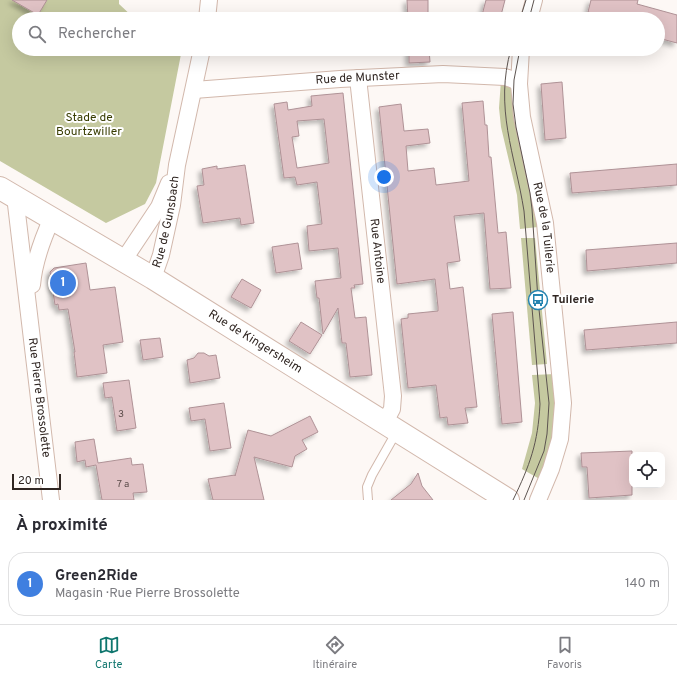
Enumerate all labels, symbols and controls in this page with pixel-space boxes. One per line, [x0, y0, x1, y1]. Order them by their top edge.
search box [12, 12, 665, 56]
icon: search [26, 23, 48, 45]
text: Rechercher [58, 25, 136, 44]
street label: Rue de Munster [315, 68, 400, 89]
park label: Stade de Bourtzwiller [56, 110, 122, 140]
your location [374, 167, 394, 187]
street label: Rue de Gunsbach [149, 175, 184, 270]
street label: Rue de la Tuilerie [528, 181, 558, 274]
street label: Rue Antoine [365, 217, 389, 284]
pin: 1 [50, 268, 76, 298]
bus stop icon: Tuilerie [527, 289, 549, 311]
place label: Tuilerie [552, 292, 594, 308]
street label: Rue de Kingersheim [205, 306, 305, 377]
street label: Rue Pierre Brossolette [24, 337, 54, 458]
house number: 3 [118, 408, 124, 421]
map controls [629, 452, 665, 488]
button: locate [629, 452, 665, 488]
scale bar [12, 472, 61, 491]
text: 20 m [18, 474, 44, 488]
house number: 7 a [117, 478, 129, 491]
text: À proximité [16, 515, 108, 537]
text: Green2Ride [55, 567, 138, 586]
text: 1 [27, 576, 33, 592]
text: 140 m [625, 576, 660, 592]
text: Magasin · Rue Pierre Brossolette [55, 586, 240, 602]
tab: Carte [95, 634, 122, 672]
tab: Itinéraire [312, 634, 357, 672]
tab: Favoris [547, 634, 582, 672]

